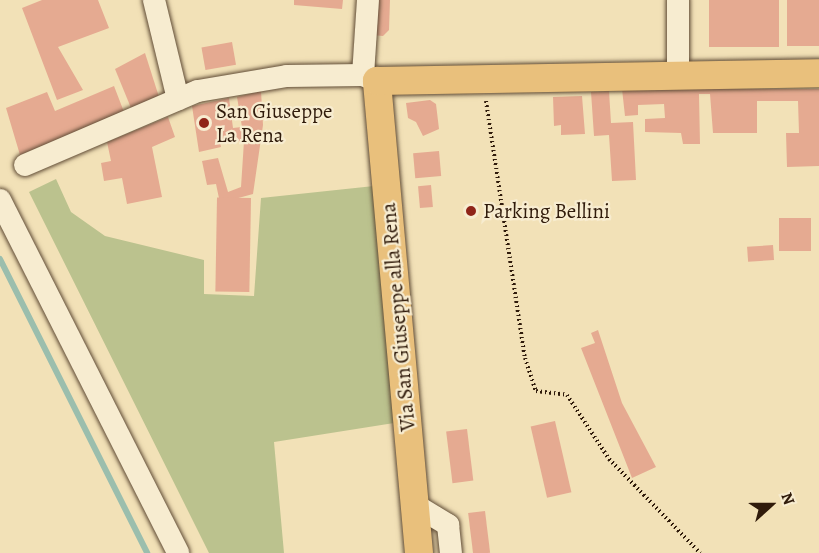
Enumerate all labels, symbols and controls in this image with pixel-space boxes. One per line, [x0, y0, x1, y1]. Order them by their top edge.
place label: San Giuseppe La Rena [216, 98, 332, 148]
marker: San Giuseppe La Rena [197, 116, 211, 130]
place label: Parking Bellini [483, 198, 610, 224]
street label: Via San Giuseppe alla Rena [375, 202, 421, 432]
marker: Parking Bellini [464, 204, 478, 218]
north arrow [741, 475, 801, 535]
text: N [775, 489, 800, 508]

